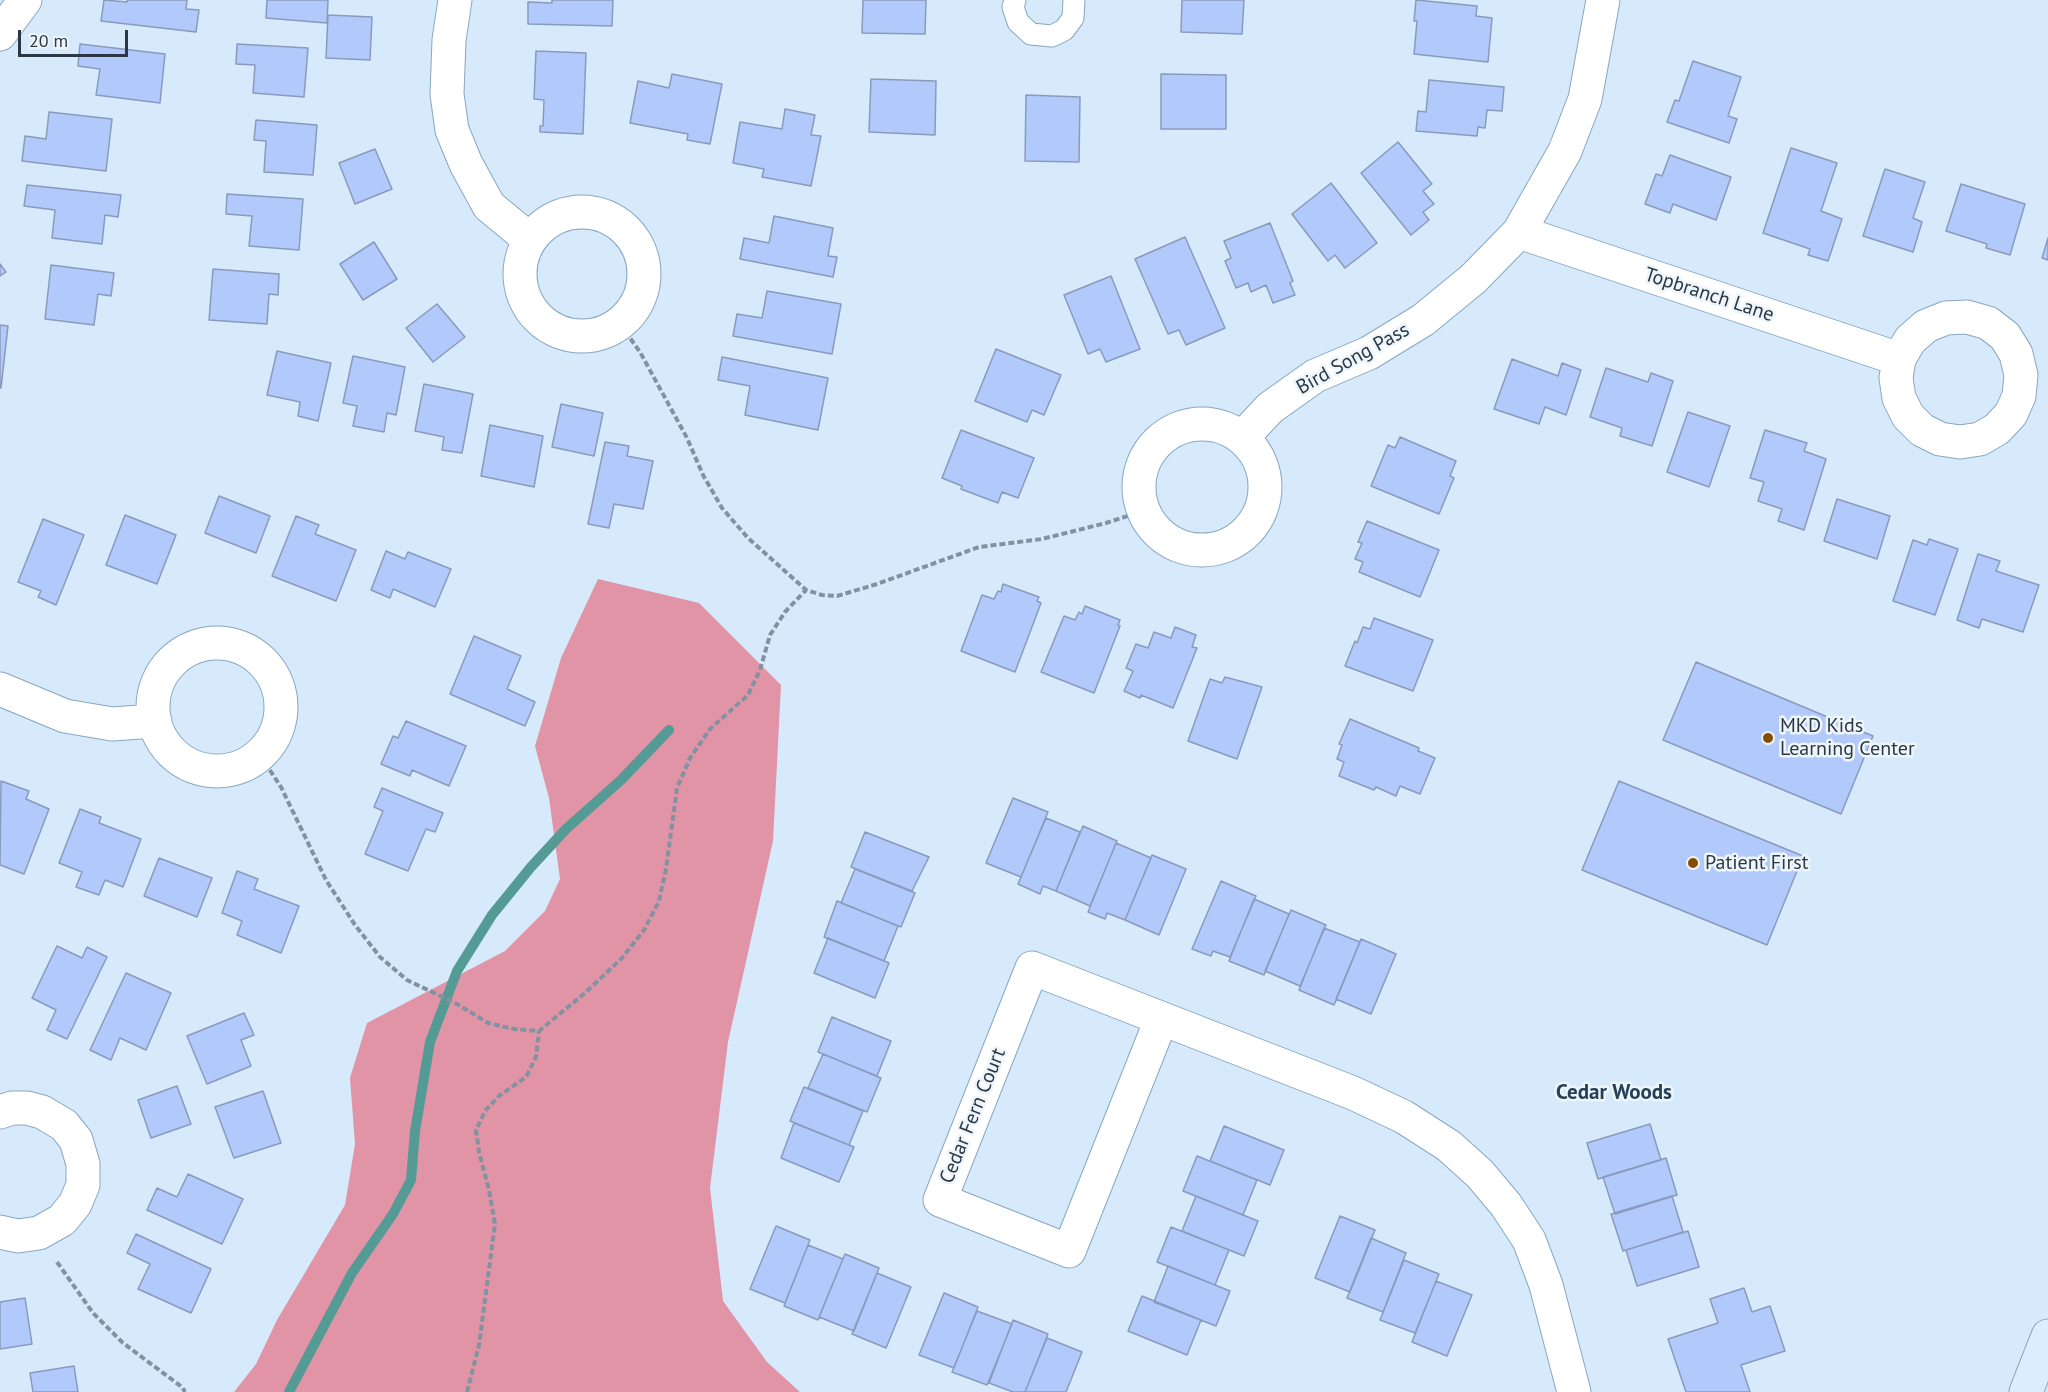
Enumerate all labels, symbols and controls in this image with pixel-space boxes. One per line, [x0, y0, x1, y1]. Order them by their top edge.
scale bar [21, 18, 130, 56]
text: 20 m [29, 29, 68, 52]
street label: Topbranch Lane [1641, 263, 1777, 327]
street label: Bird Song Pass [1292, 318, 1414, 400]
place label: MKD Kids Learning Center [1780, 714, 1915, 761]
marker: MKD Kids Learning Center [1761, 731, 1775, 745]
place label: Patient First [1705, 851, 1808, 875]
marker: Patient First [1686, 856, 1700, 870]
street label: Cedar Fern Court [935, 1045, 1011, 1187]
district label: Cedar Woods [1556, 1080, 1672, 1106]

